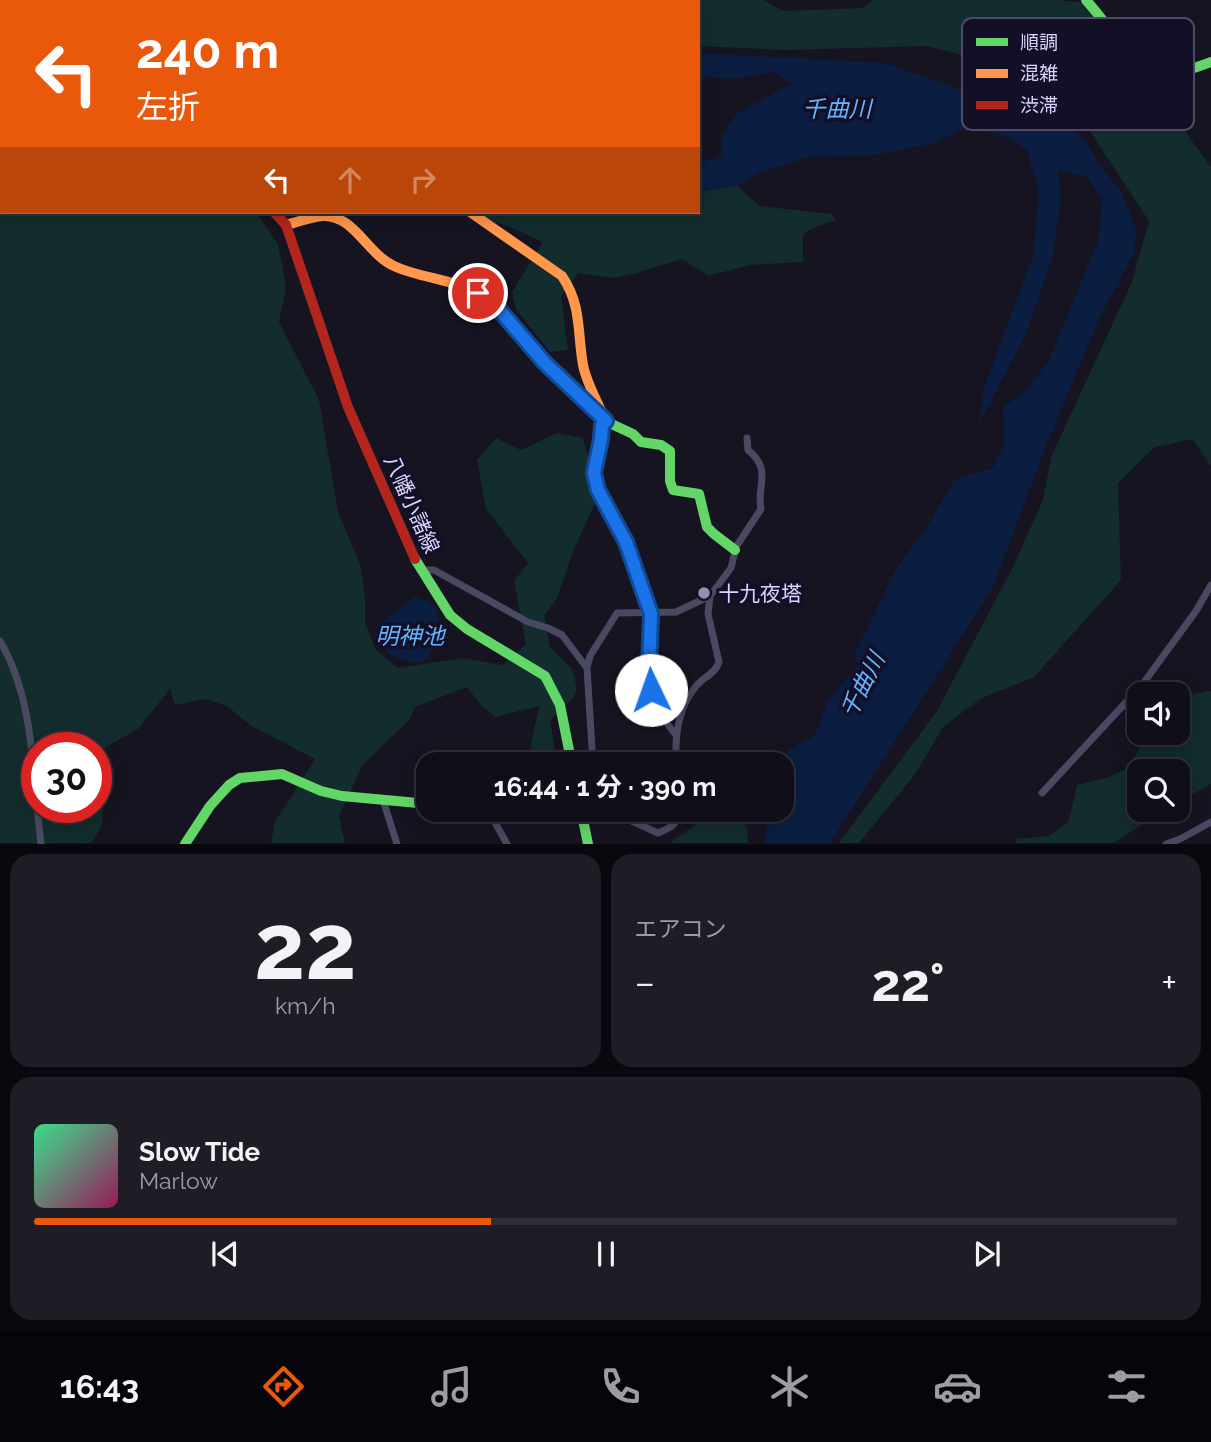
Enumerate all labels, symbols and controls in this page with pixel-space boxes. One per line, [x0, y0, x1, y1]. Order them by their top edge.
legend [962, 18, 1194, 130]
text: 240 m [136, 22, 279, 79]
icon: left [21, 28, 112, 119]
text: 順調 [1020, 31, 1058, 53]
text: 混雑 [1020, 62, 1058, 84]
text: 左折 [136, 88, 200, 125]
text: 渋滞 [1020, 94, 1058, 116]
water label: 千曲川 [803, 95, 875, 122]
icon: left [258, 161, 296, 199]
icon: ahead [331, 161, 369, 199]
icon: right [404, 161, 442, 199]
pin [448, 263, 508, 323]
icon: arrive [459, 274, 497, 312]
street label: 八幡小諸線 [379, 451, 445, 557]
place label: 十九夜塔 [718, 581, 802, 606]
marker: 十九夜塔 [696, 585, 712, 601]
water label: 明神池 [376, 622, 447, 649]
water label: 千曲川 [834, 645, 891, 722]
position arrow [614, 653, 688, 727]
map controls [1127, 682, 1190, 822]
button: sound [1127, 682, 1190, 745]
speed limit sign: 30 [21, 732, 112, 823]
button: search [1127, 759, 1190, 822]
text: 16:44 · 1 分 · 390 m [494, 772, 716, 802]
text: 22 [254, 893, 357, 1000]
text: エアコン [635, 915, 727, 942]
text: 22° [872, 952, 945, 1013]
text: − [635, 960, 655, 1005]
text: + [1161, 960, 1177, 1005]
text: km/h [275, 992, 336, 1019]
text: Slow Tide [139, 1137, 260, 1167]
text: Marlow [139, 1167, 218, 1194]
icon: previous [206, 1235, 244, 1273]
icon: pause [587, 1235, 625, 1273]
icon: next [968, 1235, 1006, 1273]
icon: directions [259, 1362, 308, 1411]
icon: music [427, 1362, 476, 1411]
icon: phone [596, 1362, 645, 1411]
icon: climate [765, 1362, 814, 1411]
icon: car [933, 1362, 982, 1411]
icon: filters [1102, 1362, 1151, 1411]
text: 16:43 [60, 1368, 139, 1405]

